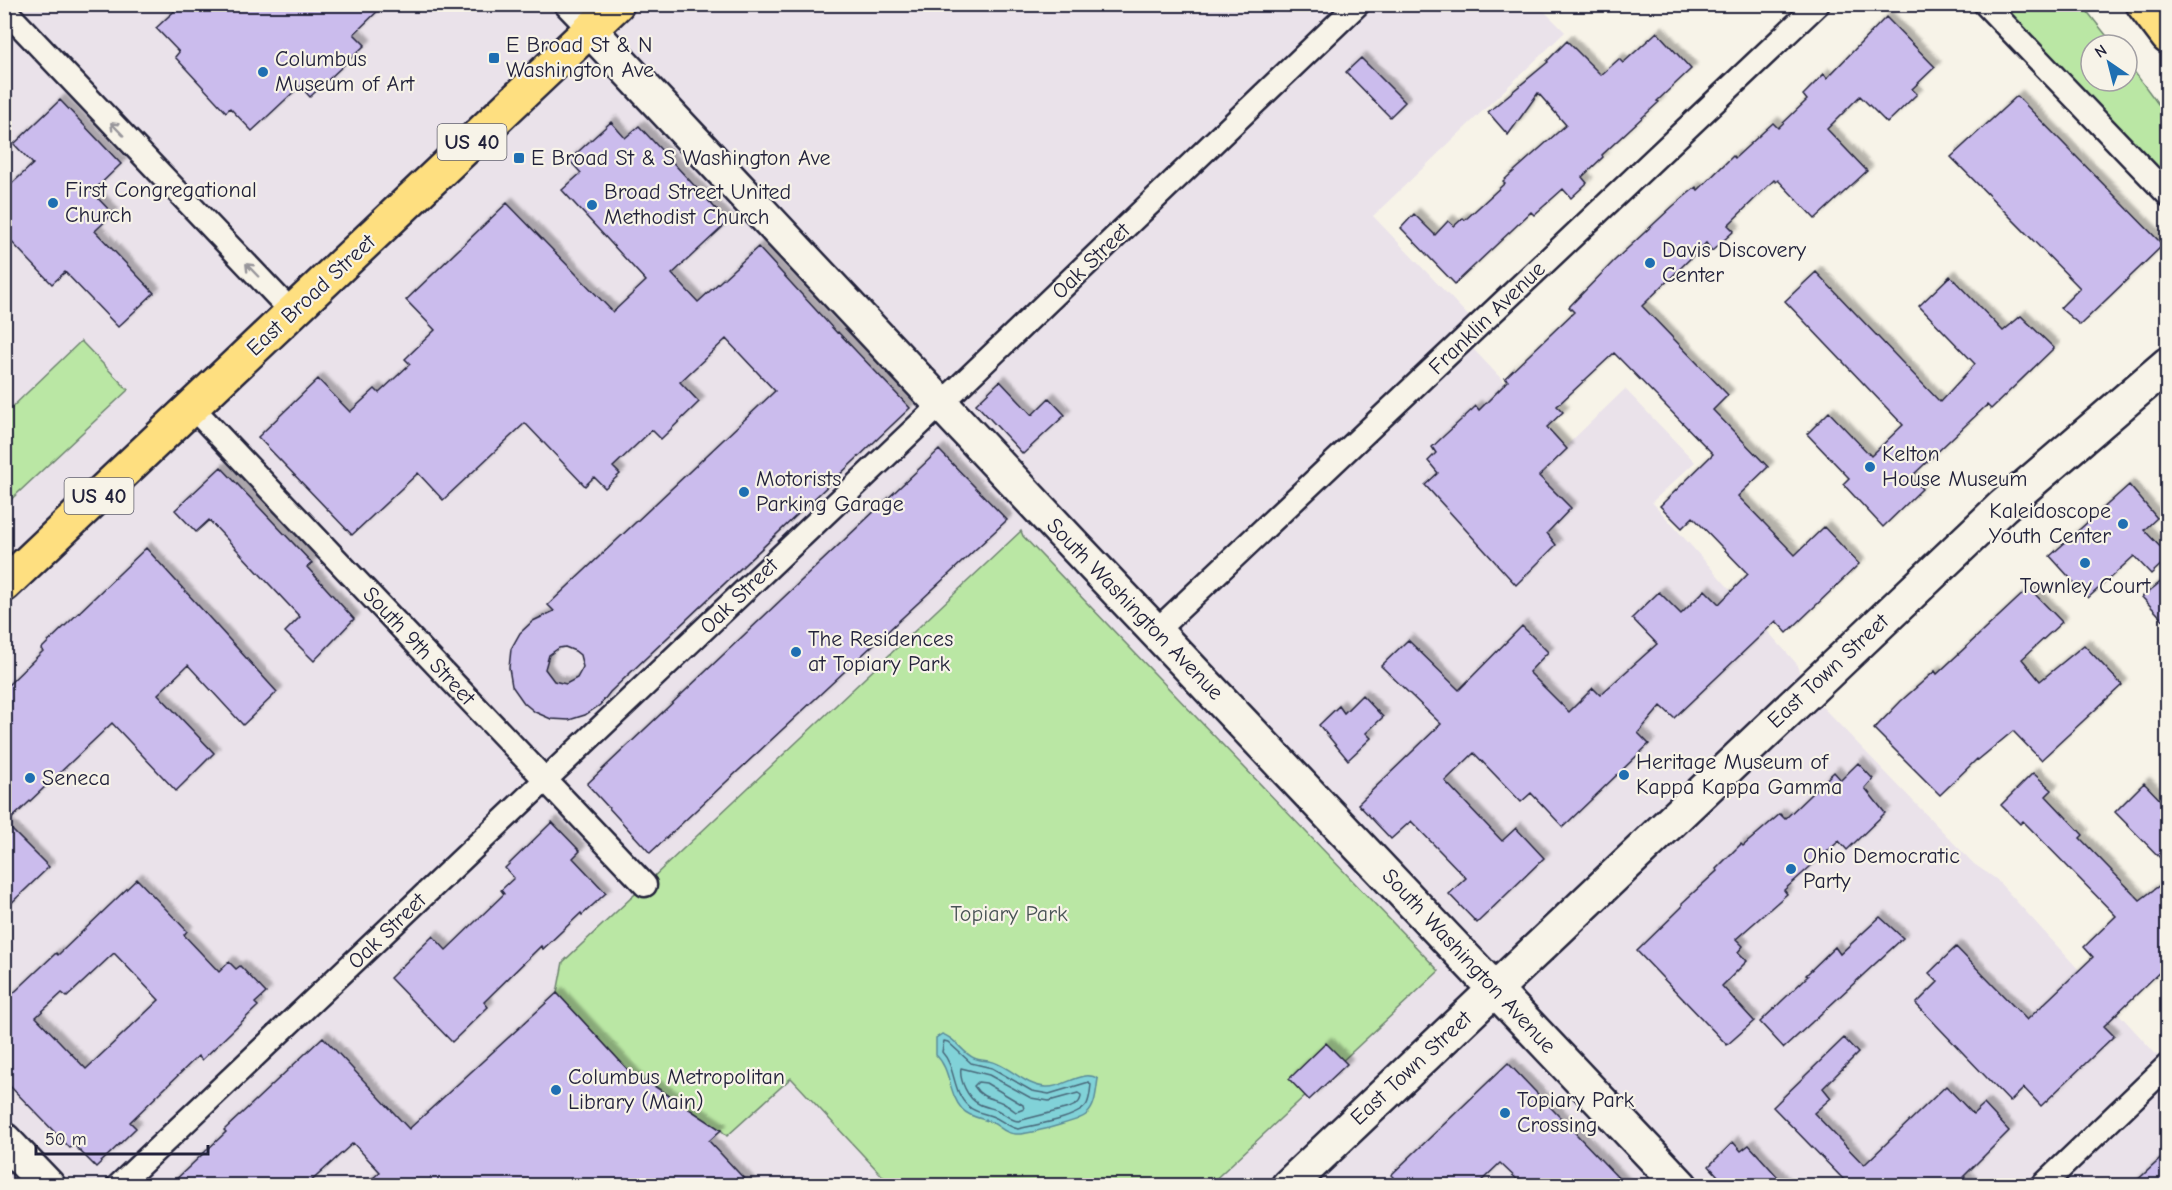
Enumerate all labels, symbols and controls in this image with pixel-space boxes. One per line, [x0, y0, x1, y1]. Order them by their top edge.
place label: E Broad St & N Washington Ave [506, 32, 654, 83]
north arrow [2079, 33, 2139, 93]
text: N [2092, 41, 2110, 62]
place label: Columbus Museum of Art [275, 46, 415, 97]
marker: E Broad St & N Washington Ave [487, 51, 501, 65]
marker: Columbus Museum of Art [256, 65, 270, 79]
one-way arrow [110, 121, 125, 136]
road number: US 40 [438, 124, 506, 160]
place label: E Broad St & S Washington Ave [531, 145, 830, 171]
marker: E Broad St & S Washington Ave [512, 151, 526, 165]
place label: First Congregational Church [65, 177, 257, 228]
place label: Broad Street United Methodist Church [604, 179, 791, 230]
marker: First Congregational Church [46, 196, 60, 210]
marker: Broad Street United Methodist Church [585, 198, 599, 212]
street label: Oak Street [1047, 217, 1136, 305]
street label: East Broad Street [241, 228, 381, 361]
place label: Davis Discovery Center [1662, 237, 1806, 288]
street label: Franklin Avenue [1423, 256, 1551, 380]
marker: Davis Discovery Center [1643, 256, 1657, 270]
one-way arrow [245, 262, 259, 277]
place label: Kelton House Museum [1882, 441, 2027, 492]
marker: Kelton House Museum [1863, 460, 1877, 474]
place label: Motorists Parking Garage [756, 466, 904, 517]
road number: US 40 [64, 478, 134, 514]
marker: Motorists Parking Garage [737, 485, 751, 499]
place label: Kaleidoscope Youth Center [1989, 498, 2111, 549]
street label: South Washington Avenue [1041, 513, 1229, 705]
marker: Kaleidoscope Youth Center [2116, 517, 2130, 531]
street label: Oak Street [695, 552, 784, 640]
marker: Townley Court [2078, 556, 2092, 570]
place label: Townley Court [2020, 573, 2151, 599]
street label: South 9th Street [357, 581, 481, 711]
street label: East Town Street [1762, 608, 1894, 734]
place label: The Residences at Topiary Park [808, 626, 953, 677]
marker: The Residences at Topiary Park [789, 645, 803, 659]
place label: Heritage Museum of Kappa Kappa Gamma [1636, 749, 1842, 800]
place label: Seneca [42, 765, 110, 791]
marker: Heritage Museum of Kappa Kappa Gamma [1617, 768, 1631, 782]
marker: Seneca [23, 771, 37, 785]
place label: Ohio Democratic Party [1803, 843, 1960, 894]
marker: Ohio Democratic Party [1784, 862, 1798, 876]
street label: South Washington Avenue [1377, 863, 1561, 1059]
street label: Oak Street [343, 887, 432, 975]
park label: Topiary Park [950, 901, 1068, 927]
street label: East Town Street [1345, 1005, 1477, 1131]
place label: Columbus Metropolitan Library (Main) [568, 1064, 785, 1115]
marker: Columbus Metropolitan Library (Main) [549, 1083, 563, 1097]
place label: Topiary Park Crossing [1517, 1087, 1635, 1138]
marker: Topiary Park Crossing [1498, 1106, 1512, 1120]
scale bar [36, 1118, 208, 1156]
text: 50 m [45, 1129, 87, 1150]

